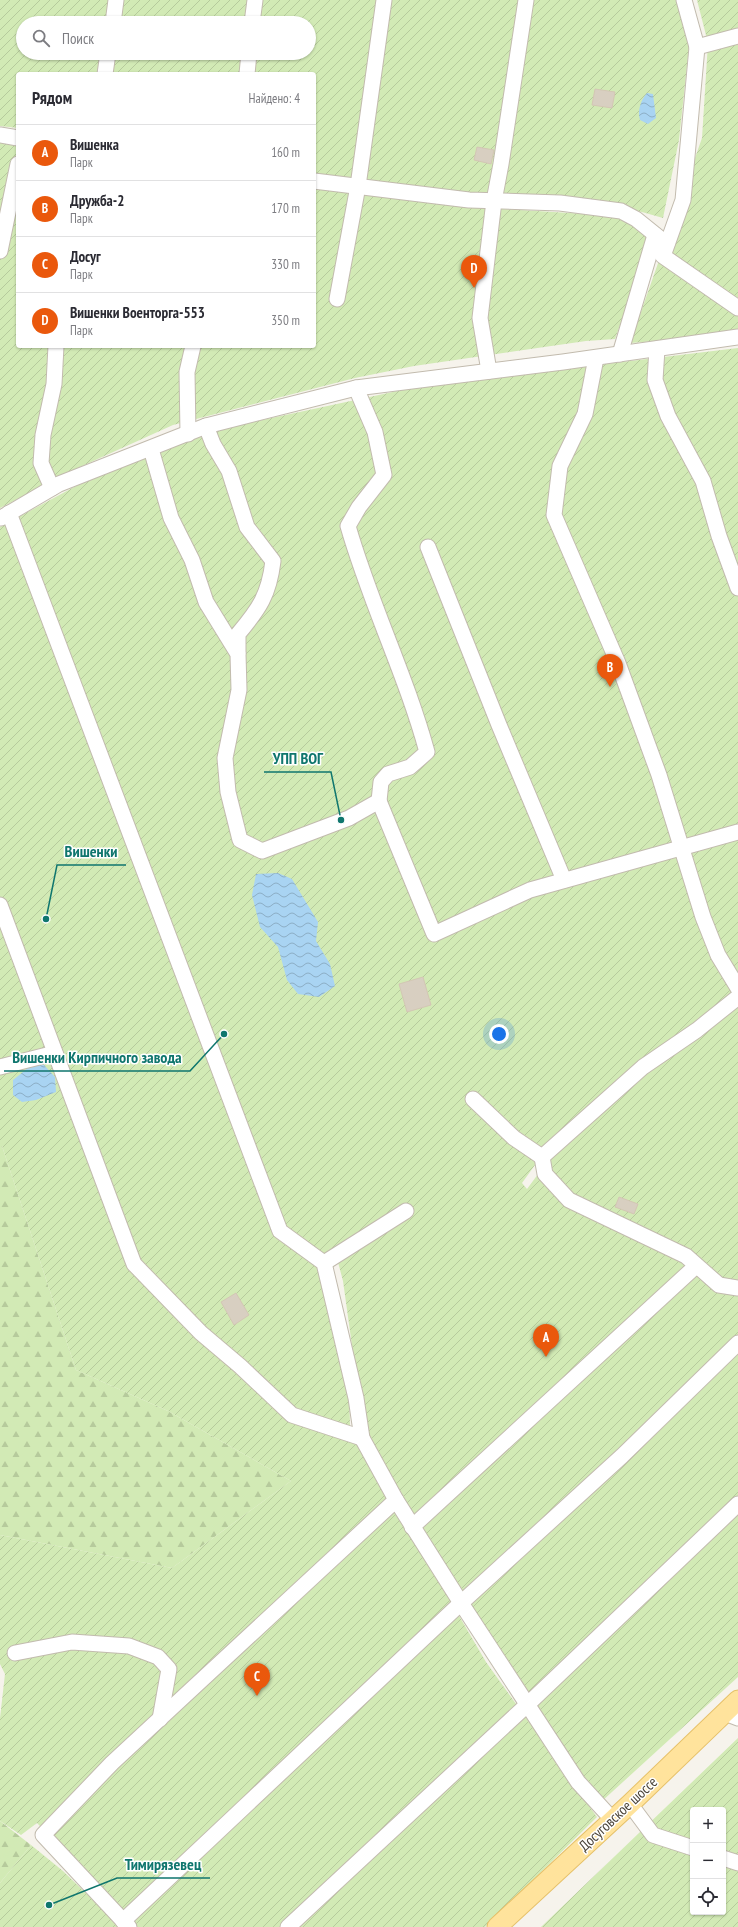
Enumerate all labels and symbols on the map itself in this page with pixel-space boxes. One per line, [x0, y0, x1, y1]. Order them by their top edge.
pin: D [461, 255, 487, 288]
pin: B [597, 654, 623, 687]
callout: УПП ВОГ [264, 744, 331, 772]
text: УПП ВОГ [272, 748, 324, 768]
callout: Вишенки [57, 837, 126, 865]
text: Вишенки [65, 841, 117, 861]
your location [489, 1024, 509, 1044]
callout: Вишенки Кирпичного завода [4, 1043, 190, 1071]
text: Вишенки Кирпичного завода [12, 1047, 182, 1067]
pin: A [533, 1324, 559, 1357]
pin: C [244, 1663, 270, 1696]
street label: Досуговское шоссе [574, 1772, 661, 1855]
callout: Тимирязевец [117, 1850, 210, 1878]
text: Тимирязевец [125, 1854, 202, 1874]

